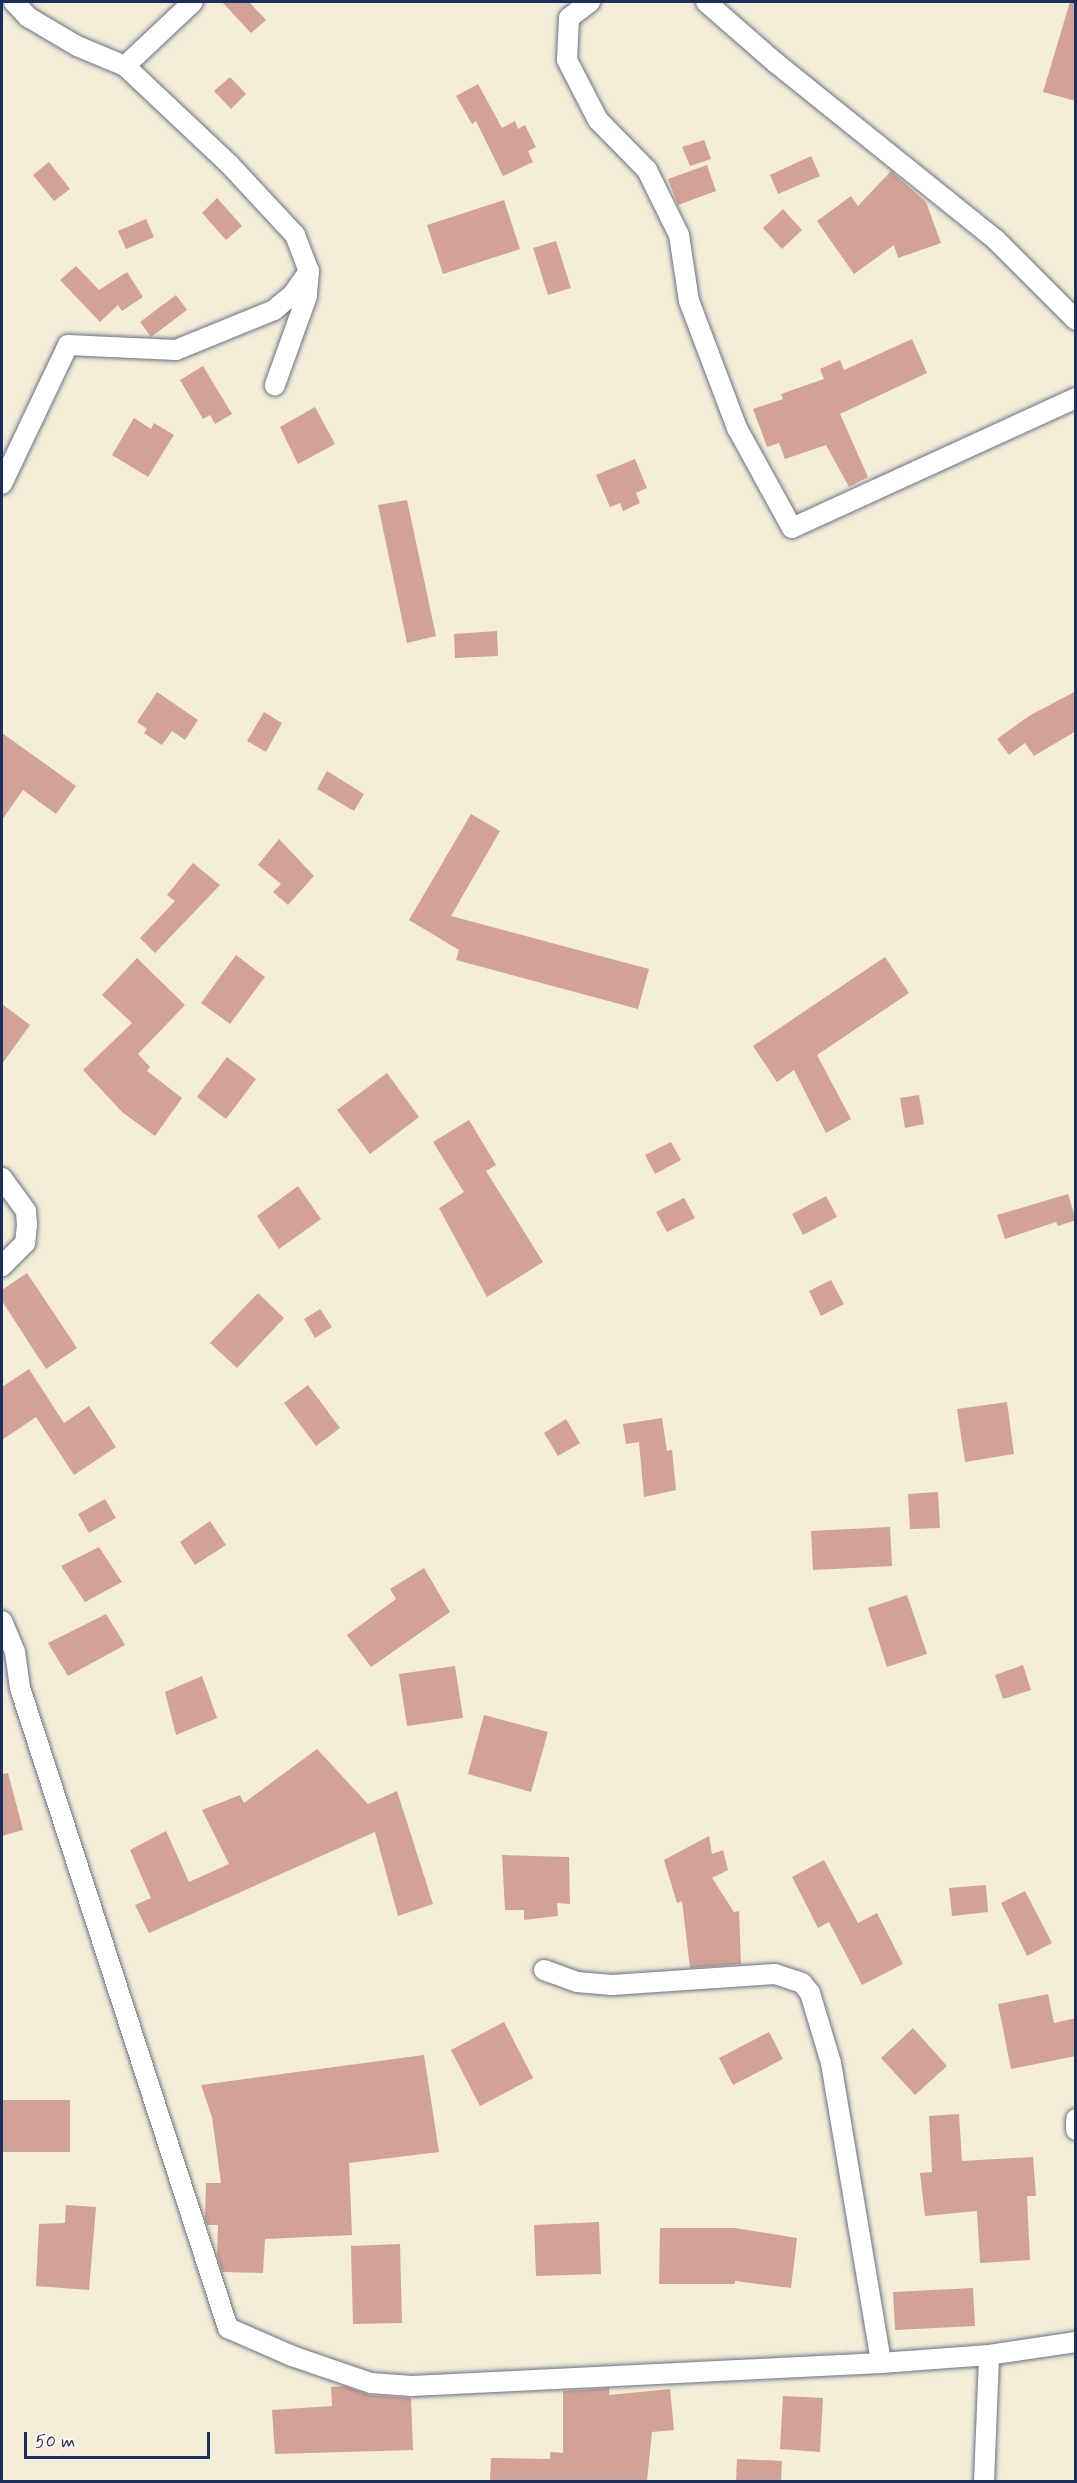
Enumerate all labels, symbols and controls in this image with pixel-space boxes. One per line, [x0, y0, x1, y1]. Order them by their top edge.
scale bar [27, 2420, 213, 2458]
text: 50 m [35, 2430, 75, 2454]

